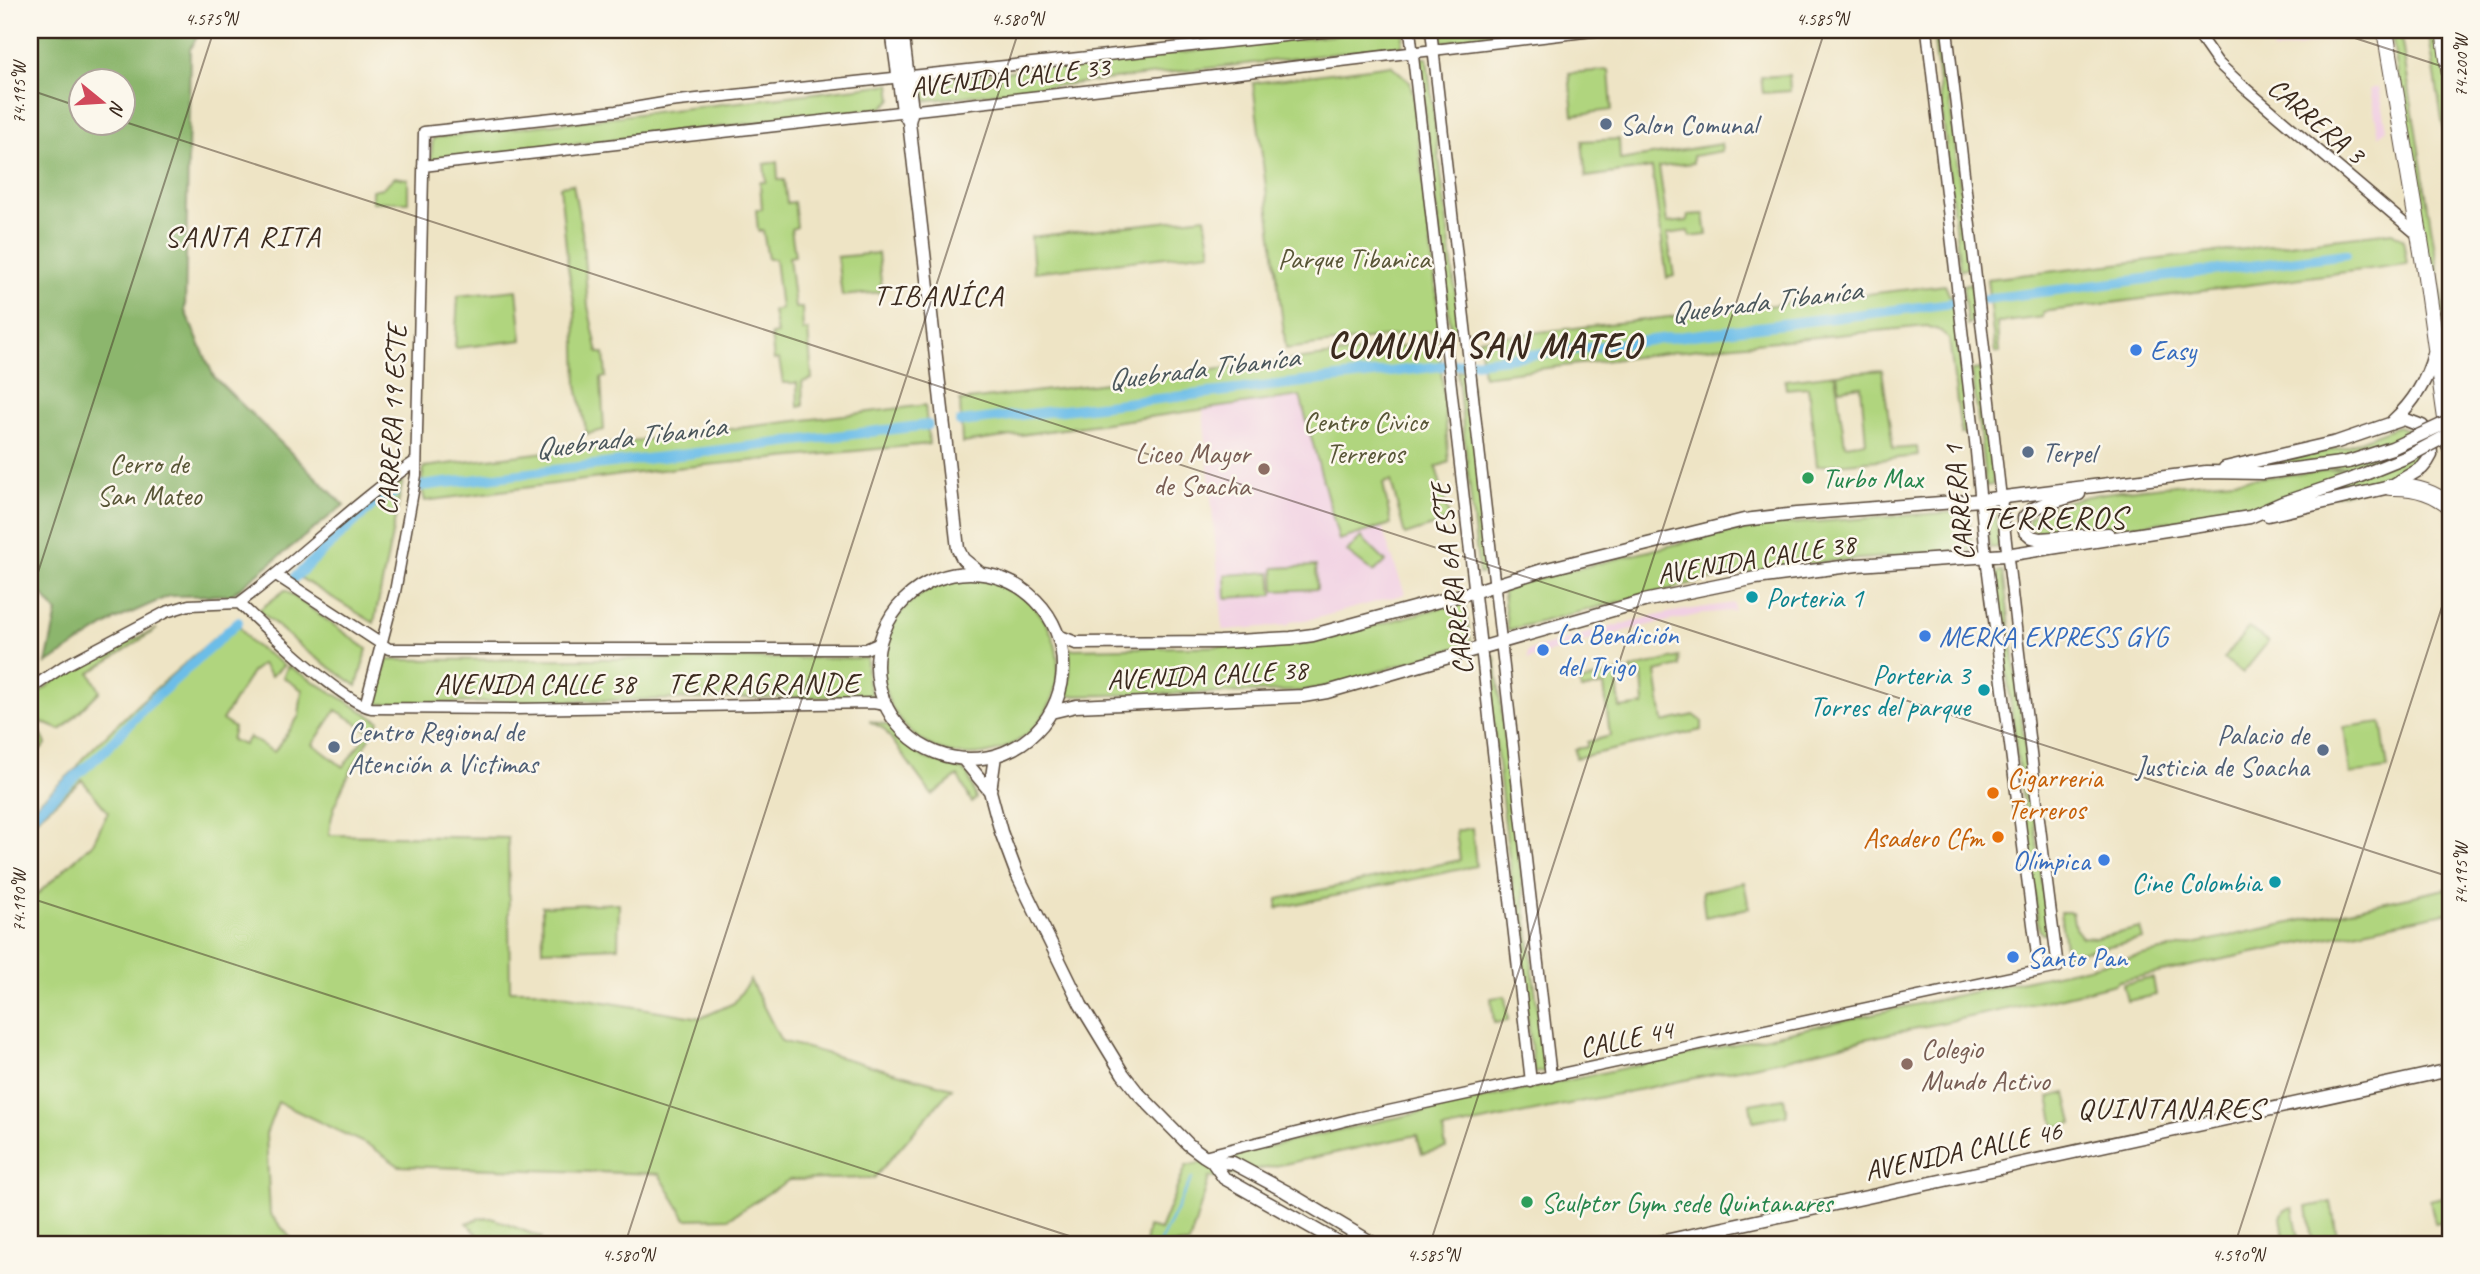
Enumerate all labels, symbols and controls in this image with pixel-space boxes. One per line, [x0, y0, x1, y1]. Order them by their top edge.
text: 4.575°N [185, 8, 240, 30]
text: 4.580°N [991, 8, 1046, 30]
text: 4.585°N [1796, 8, 1851, 30]
text: 74.200°W [2450, 32, 2472, 97]
street label: AVENIDA CALLE 33 [909, 48, 1114, 104]
text: 74.195°W [8, 59, 30, 124]
north arrow [66, 66, 136, 136]
street label: CARRERA 3 [2261, 70, 2374, 173]
text: N [103, 98, 130, 119]
place label: Salon Comunal [1620, 107, 1763, 142]
marker: Salon Comunal [1598, 116, 1614, 132]
district label: SANTA RITA [164, 217, 322, 255]
park label: Parque Tibanica [1278, 241, 1432, 276]
water label: Quebrada Tibaníca [1669, 270, 1866, 332]
district label: TIBANÍCA [873, 276, 1005, 314]
street label: CARRERA 19 ESTE [369, 320, 414, 516]
district label: COMUNA SAN MATEO [1328, 323, 1645, 368]
place label: Easy [2150, 333, 2199, 368]
water label: Quebrada Tibaníca [1106, 337, 1303, 399]
marker: Easy [2128, 342, 2144, 358]
park label: Centro Civico Terreros [1303, 404, 1430, 471]
water label: Quebrada Tibaníca [533, 406, 730, 468]
place label: Terpel [2042, 435, 2101, 470]
place label: Liceo Mayor de Soacha [1135, 436, 1252, 503]
street label: CARRERA 1 [1935, 442, 1982, 563]
marker: Terpel [2020, 444, 2036, 460]
park label: Cerro de San Mateo [97, 446, 203, 513]
marker: Liceo Mayor de Soacha [1256, 461, 1272, 477]
place label: Turbo Max [1822, 461, 1925, 496]
marker: Turbo Max [1800, 470, 1816, 486]
street label: CARRERA 6A ESTE [1422, 477, 1481, 677]
district label: TERREROS [1981, 497, 2132, 538]
street label: AVENIDA CALLE 38 [1654, 525, 1860, 591]
place label: Porteria 1 [1766, 580, 1865, 615]
marker: Porteria 1 [1744, 589, 1760, 605]
place label: La Bendición del Trigo [1557, 617, 1680, 684]
place label: MERKA EXPRESS GYG [1939, 619, 2171, 654]
marker: MERKA EXPRESS GYG [1917, 628, 1933, 644]
marker: La Bendición del Trigo [1535, 642, 1551, 658]
street label: AVENIDA CALLE 38 [1106, 652, 1310, 697]
place label: Porteria 3 Torres del parque [1810, 657, 1972, 724]
district label: TERRAGRANDE [667, 664, 863, 702]
street label: AVENIDA CALLE 38 [435, 666, 638, 701]
marker: Porteria 3 Torres del parque [1976, 682, 1992, 698]
place label: Centro Regional de Atención a Victimas [348, 714, 540, 781]
place label: Palacio de Justicia de Soacha [2134, 717, 2311, 784]
marker: Centro Regional de Atención a Victimas [326, 739, 342, 755]
marker: Palacio de Justicia de Soacha [2315, 742, 2331, 758]
place label: Cigarreria Terreros [2007, 760, 2104, 827]
marker: Cigarreria Terreros [1985, 785, 2001, 801]
place label: Asadero Cfm [1863, 820, 1986, 855]
marker: Asadero Cfm [1990, 829, 2006, 845]
text: 74.195°W [2450, 840, 2472, 905]
place label: Olímpica [2012, 843, 2092, 878]
marker: Olímpica [2096, 852, 2112, 868]
place label: Cine Colombia [2131, 865, 2264, 900]
text: 74.190°W [8, 867, 30, 932]
marker: Cine Colombia [2267, 874, 2283, 890]
place label: Santo Pan [2027, 940, 2128, 975]
marker: Santo Pan [2005, 949, 2021, 965]
street label: CALLE 44 [1576, 1011, 1678, 1065]
place label: Colegio Mundo Activo [1921, 1031, 2052, 1098]
marker: Colegio Mundo Activo [1899, 1056, 1915, 1072]
district label: QUINTANARES [2077, 1089, 2268, 1127]
street label: AVENIDA CALLE 46 [1861, 1112, 2066, 1188]
place label: Sculptor Gym sede Quintanares [1541, 1185, 1835, 1220]
marker: Sculptor Gym sede Quintanares [1519, 1194, 1535, 1210]
text: 4.580°N [602, 1244, 657, 1266]
text: 4.585°N [1407, 1244, 1462, 1266]
text: 4.590°N [2212, 1244, 2267, 1266]

